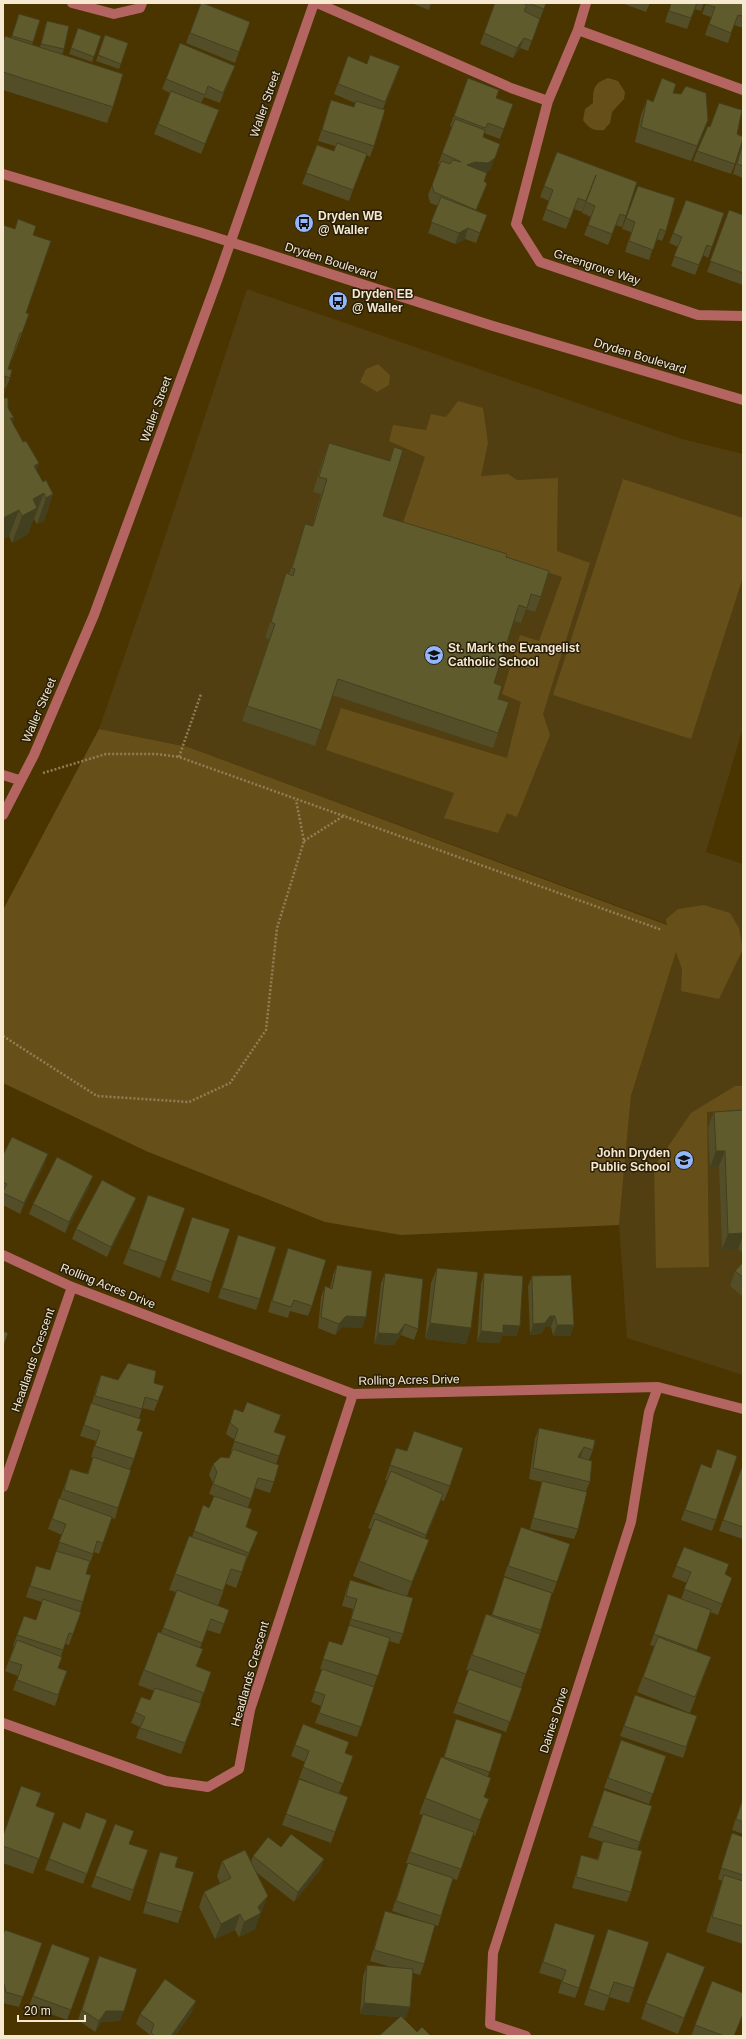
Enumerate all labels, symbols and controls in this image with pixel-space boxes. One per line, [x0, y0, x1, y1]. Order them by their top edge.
street label: Waller Street [247, 69, 283, 139]
place label: Dryden WB @ Waller [318, 209, 383, 237]
bus stop icon: Dryden WB @ Waller [293, 212, 315, 234]
street label: Dryden Boulevard [283, 240, 379, 282]
street label: Greengrove Way [552, 246, 642, 288]
place label: Dryden EB @ Waller [352, 287, 414, 315]
bus stop icon: Dryden EB @ Waller [327, 290, 349, 312]
street label: Dryden Boulevard [592, 335, 688, 377]
street label: Waller Street [138, 374, 175, 444]
place label: St. Mark the Evangelist Catholic School [448, 641, 579, 669]
school or university icon: St. Mark the Evangelist Catholic School [423, 644, 445, 666]
street label: Waller Street [19, 675, 59, 744]
place label: John Dryden Public School [591, 1146, 670, 1174]
school or university icon: John Dryden Public School [673, 1149, 695, 1171]
street label: Rolling Acres Drive [58, 1261, 158, 1312]
street label: Headlands Crescent [9, 1306, 58, 1414]
street label: Rolling Acres Drive [358, 1372, 460, 1388]
street label: Headlands Crescent [228, 1619, 272, 1728]
street label: Daines Drive [537, 1685, 571, 1755]
scale bar [18, 1997, 85, 2023]
text: 20 m [24, 2004, 51, 2018]

